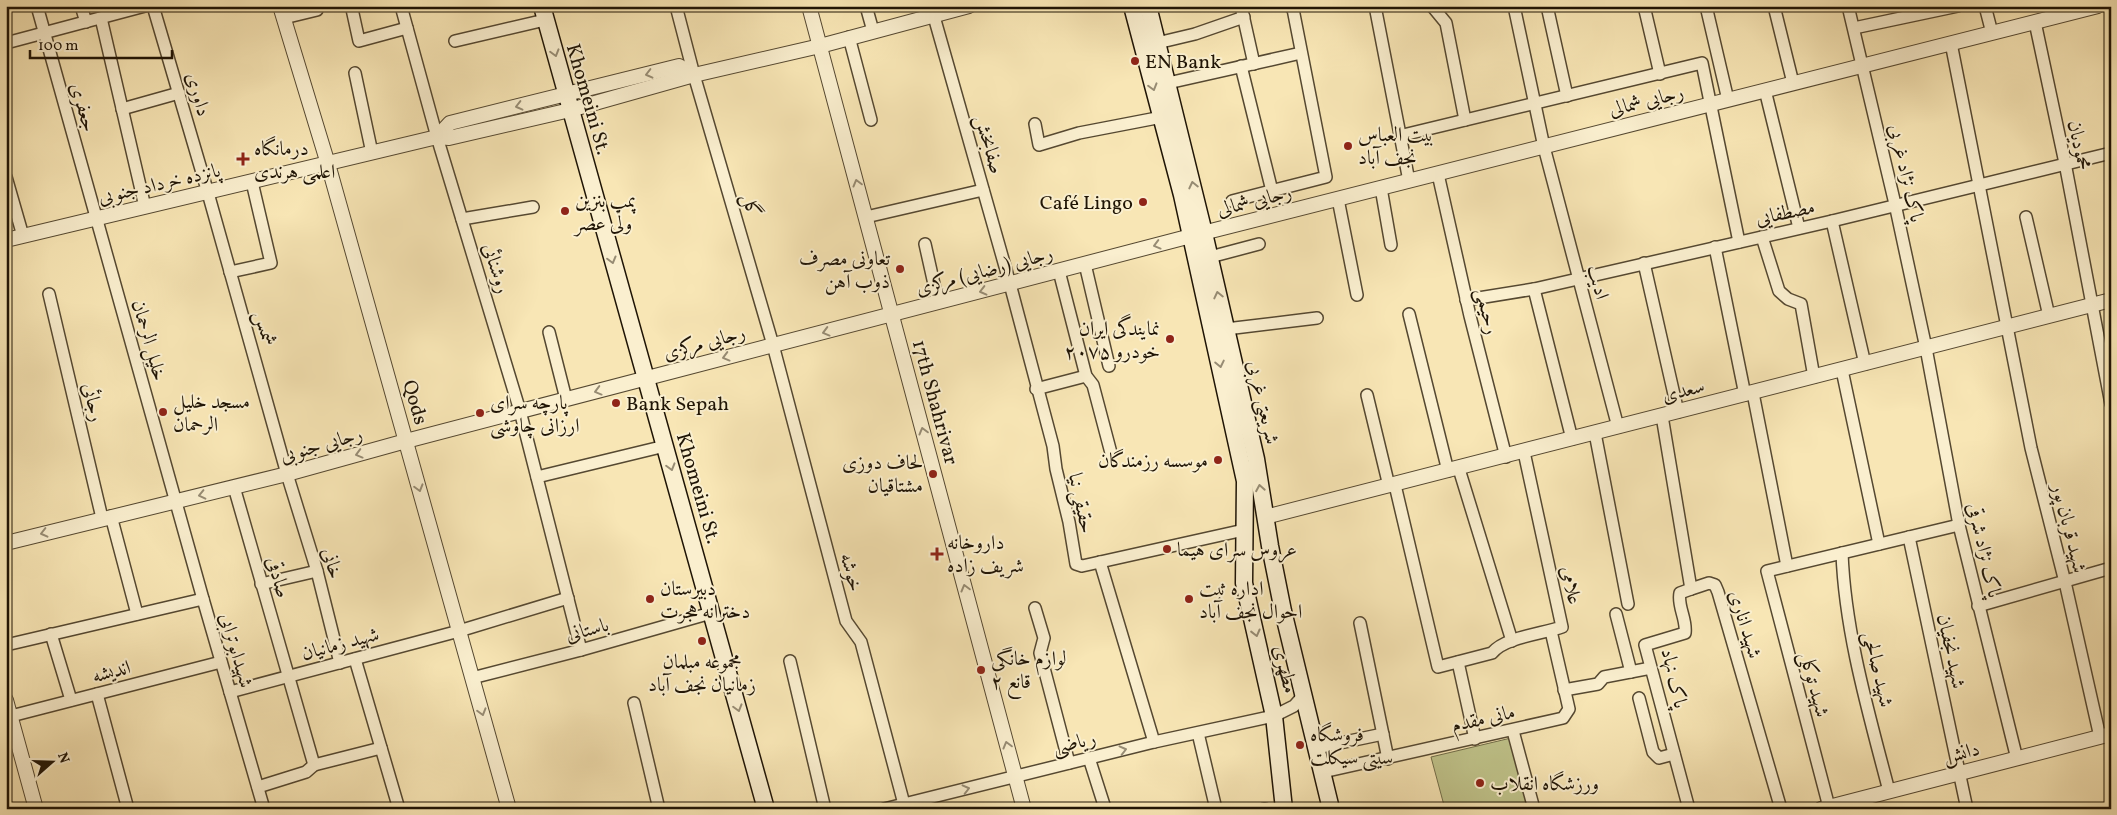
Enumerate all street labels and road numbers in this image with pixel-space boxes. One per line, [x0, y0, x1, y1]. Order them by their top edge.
street label: Khomeini St. [558, 41, 616, 158]
street label: داوری [177, 69, 217, 120]
street label: رجایی شمالی [1606, 79, 1687, 125]
street label: جعفری [62, 80, 102, 136]
street label: صفابخش [966, 112, 1010, 178]
street label: محمودیان [2059, 118, 2097, 173]
street label: پاک نژاد غربی [1880, 122, 1930, 227]
street label: پانزده خرداد جنوبی [96, 157, 225, 213]
street label: رجایی شمالی [1214, 179, 1295, 225]
street label: گل [733, 190, 767, 221]
street label: مصطفایی [1753, 194, 1818, 234]
street label: روشنائی [474, 240, 516, 297]
street label: رجایی (رضایی) مرکزی [913, 240, 1056, 304]
street label: ادیب [1579, 262, 1615, 303]
street label: رحیمی [1467, 285, 1505, 337]
street label: خلیل الرحمان [123, 297, 173, 384]
street label: شمس [246, 308, 282, 349]
street label: رجایی مرکزی [660, 320, 749, 368]
street label: 17th Shahrivar [904, 337, 964, 468]
street label: شریعتی غربی [1239, 358, 1285, 447]
street label: سعدی [1659, 373, 1708, 411]
street label: Qods [394, 377, 434, 428]
street label: رجائی [74, 380, 110, 425]
street label: رجایی جنوبی [277, 421, 366, 471]
street label: Khomeini St. [668, 430, 726, 547]
street label: حقیقی نیا [1060, 471, 1100, 536]
street label: شهید قربان پور [2043, 479, 2093, 576]
street label: پاک نژاد شرقی [1959, 500, 2008, 602]
street label: خانی [313, 545, 349, 582]
street label: خوشه [832, 550, 869, 595]
street label: صادقی [258, 554, 296, 602]
street label: علامی [1552, 563, 1588, 607]
street label: شهید اناری [1720, 587, 1768, 662]
street label: شهیدابوترابی [211, 610, 259, 691]
street label: شهید نجفیان [1928, 611, 1972, 691]
street label: باستانی [563, 612, 612, 650]
street label: شهید زمانیان [298, 621, 383, 669]
street label: شهید صالحی [1855, 629, 1899, 710]
street label: مطهری [1265, 643, 1303, 696]
street label: پاک نهاد [1653, 646, 1694, 712]
street label: شهید توکلی [1791, 648, 1835, 721]
street label: اندیشه [89, 654, 134, 692]
street label: مانی مقدم [1449, 699, 1519, 743]
street label: ریاضی [1050, 725, 1099, 763]
street label: دانش [1940, 736, 1983, 772]

